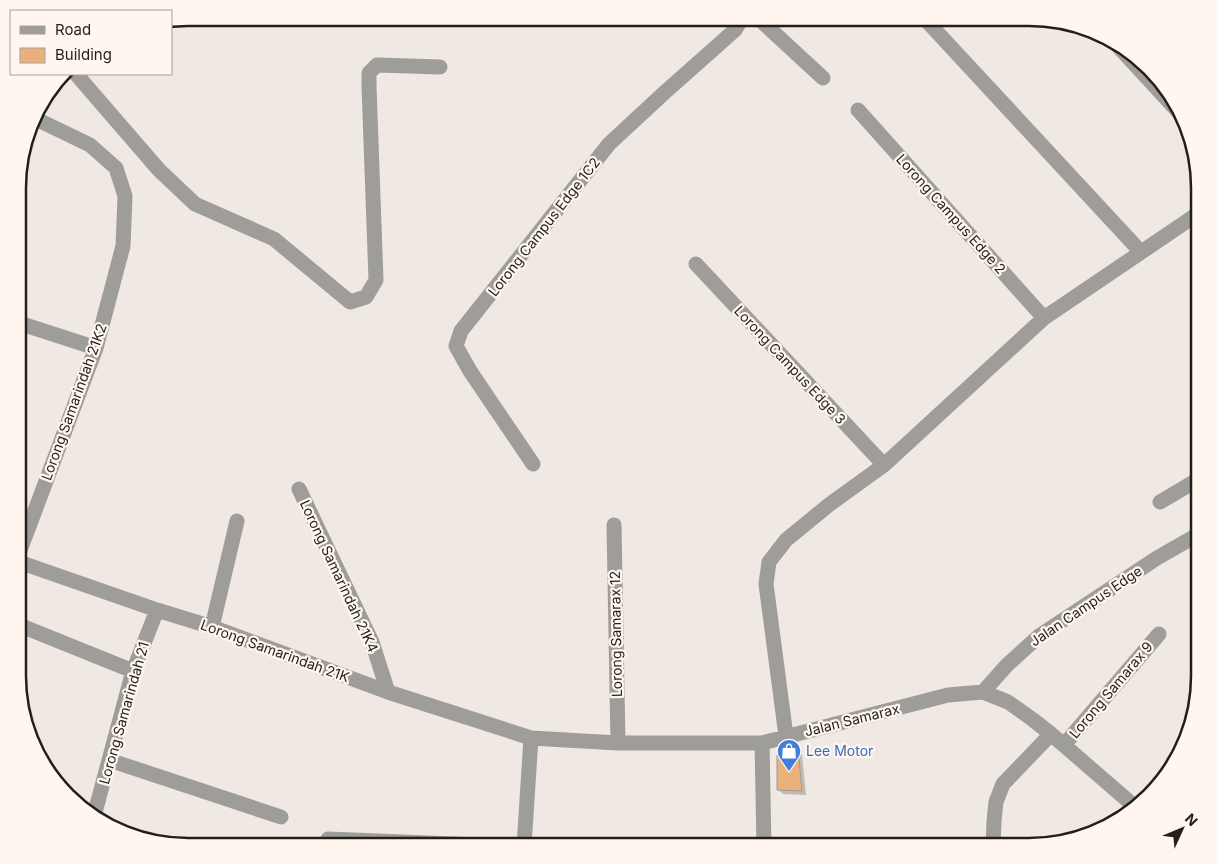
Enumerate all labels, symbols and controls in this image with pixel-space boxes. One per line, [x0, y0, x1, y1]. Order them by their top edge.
legend [10, 10, 172, 75]
text: Road [55, 20, 91, 39]
text: Building [55, 45, 112, 64]
street label: Lorong Campus Edge 2 [893, 150, 1010, 277]
street label: Lorong Campus Edge 1C2 [484, 154, 603, 299]
street label: Lorong Campus Edge 3 [731, 302, 850, 427]
street label: Lorong Samarindah 21K2 [37, 321, 110, 482]
street label: Lorong Samarindah 21K4 [297, 497, 382, 655]
street label: Jalan Campus Edge [1026, 562, 1145, 649]
street label: Lorong Samarax 12 [606, 571, 625, 697]
street label: Lorong Samarindah 21K [199, 616, 352, 686]
street label: Lorong Samarax 9 [1065, 638, 1156, 741]
street label: Lorong Samarindah 21 [95, 640, 152, 786]
street label: Jalan Samarax [803, 699, 901, 740]
shop icon: Lee Motor [776, 738, 802, 772]
place label: Lee Motor [806, 742, 873, 759]
north arrow [1157, 804, 1207, 854]
text: N [1182, 810, 1202, 829]

